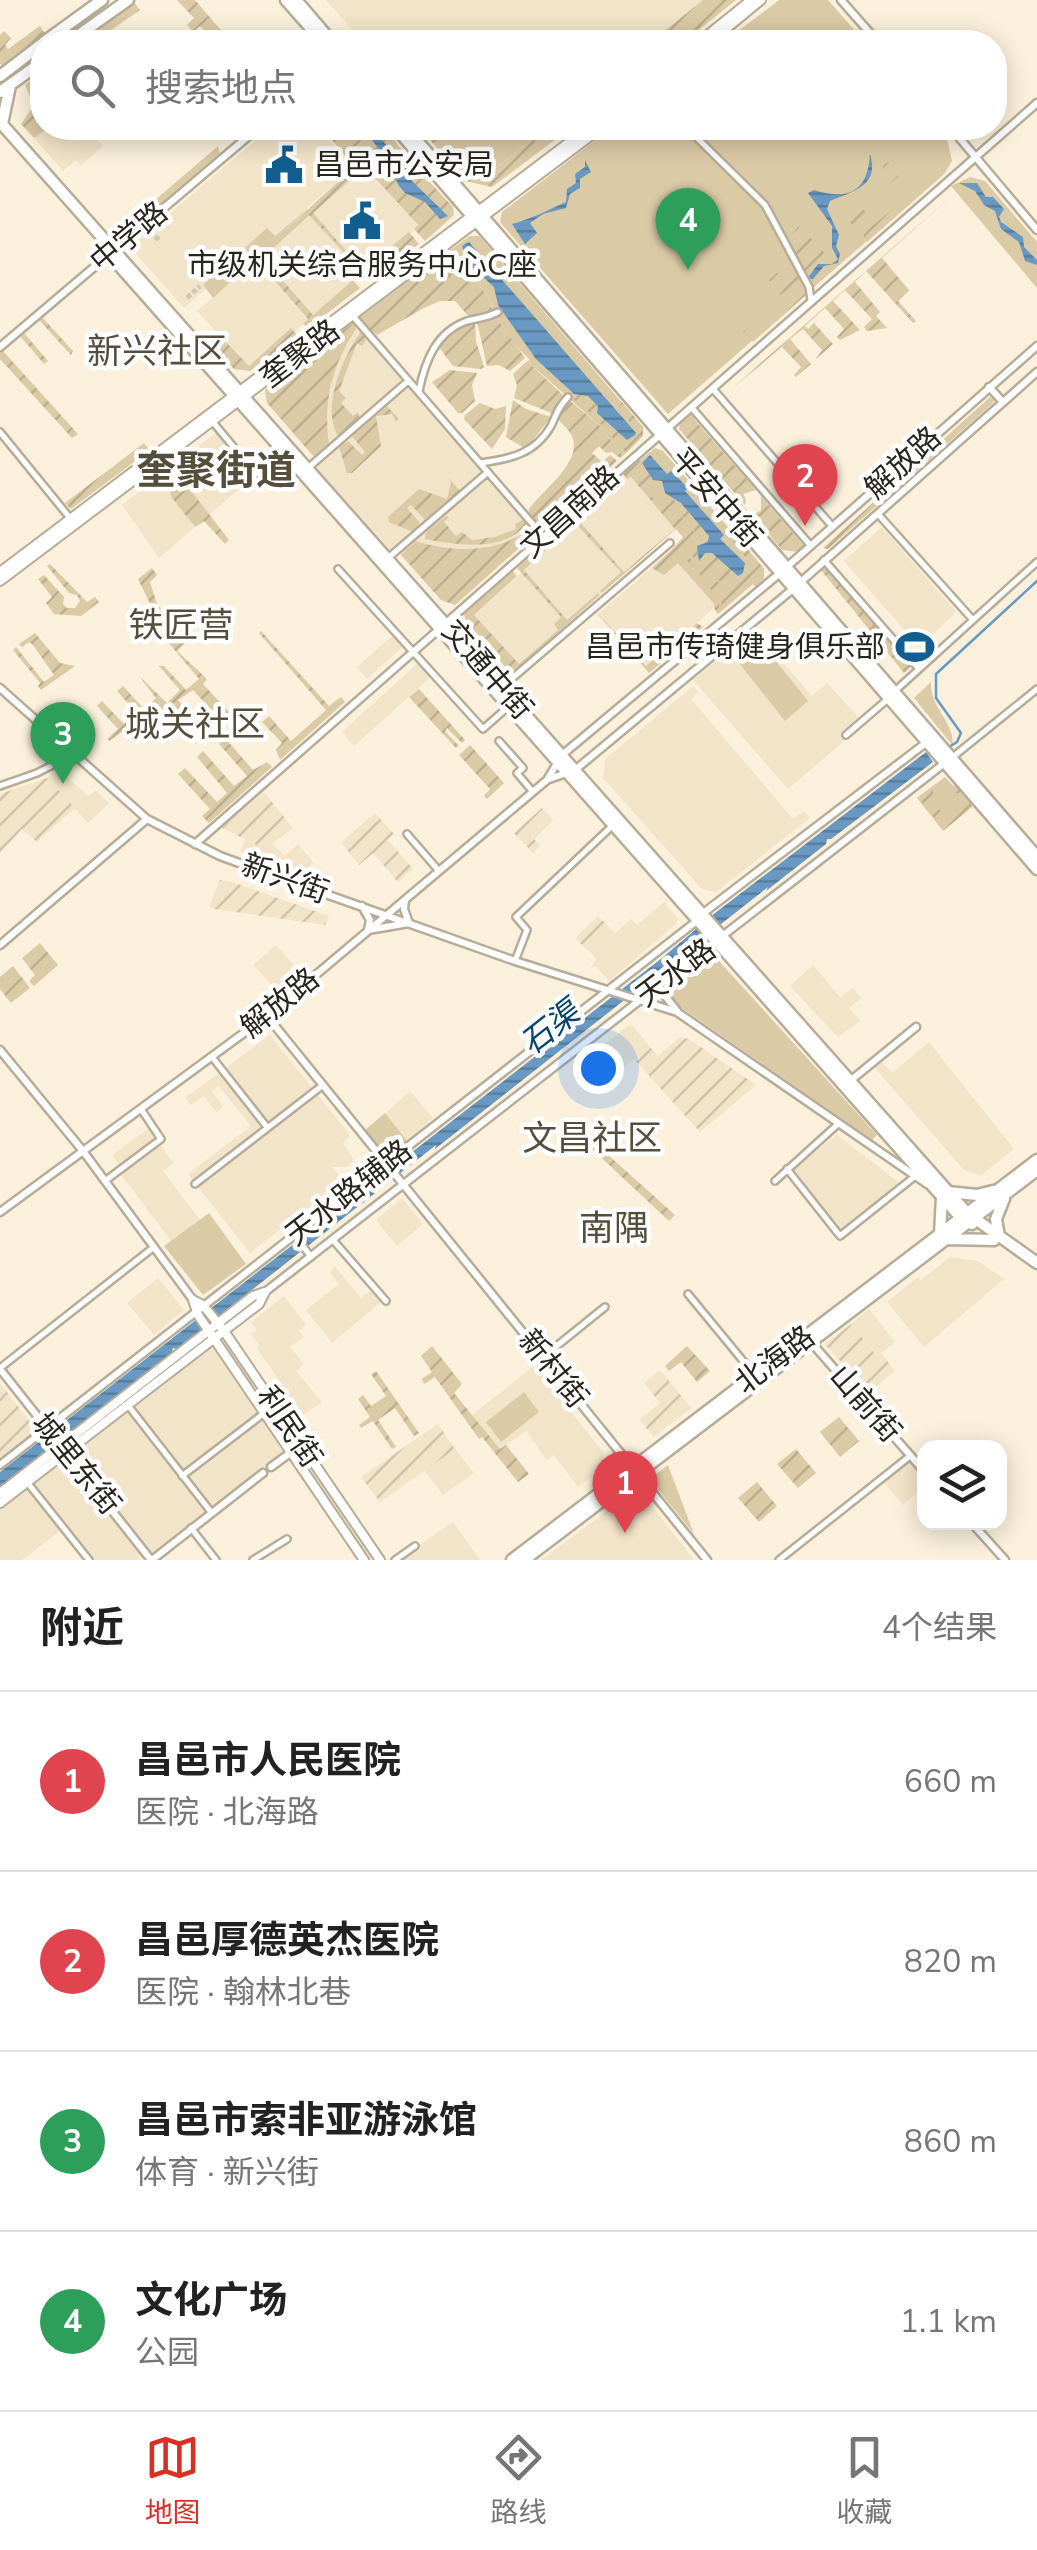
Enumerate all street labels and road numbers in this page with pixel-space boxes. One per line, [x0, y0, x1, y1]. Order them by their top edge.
street label: 中学路 [81, 192, 177, 282]
street label: 奎聚路 [252, 311, 348, 397]
street label: 解放路 [856, 418, 950, 508]
street label: 平安中街 [661, 439, 771, 557]
street label: 文昌南路 [512, 457, 628, 567]
street label: 交通中街 [432, 611, 542, 729]
street label: 新兴街 [236, 844, 334, 914]
street label: 天水路 [628, 930, 724, 1016]
street label: 解放路 [232, 959, 328, 1047]
street label: 天水路辅路 [277, 1131, 421, 1255]
street label: 北海路 [727, 1317, 823, 1403]
street label: 新村街 [509, 1321, 597, 1417]
street label: 山前街 [820, 1357, 910, 1451]
street label: 利民街 [247, 1378, 331, 1476]
street label: 城里东街 [22, 1404, 130, 1524]

